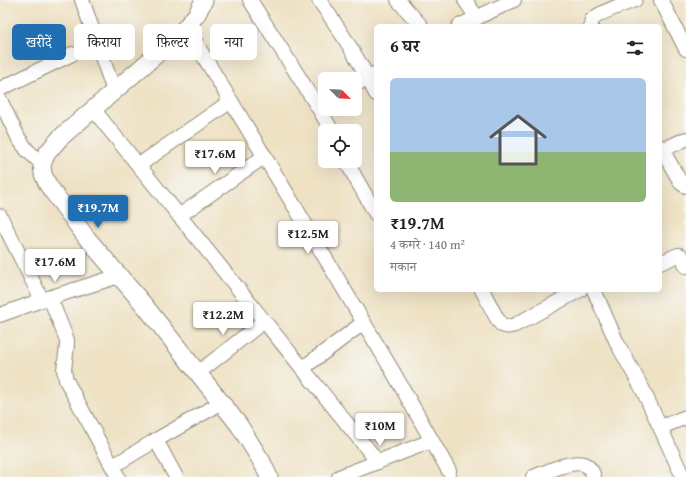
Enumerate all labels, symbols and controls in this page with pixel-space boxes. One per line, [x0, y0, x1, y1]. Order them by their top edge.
chip: खरीदें [12, 24, 66, 60]
chip: किराया [74, 24, 135, 60]
chip: फ़िल्टर [143, 24, 202, 60]
chip: नया [210, 24, 257, 60]
text: 6 घर [390, 33, 419, 58]
icon: filters [624, 37, 646, 59]
north arrow [318, 72, 362, 116]
map controls [318, 72, 362, 168]
icon: home [482, 104, 554, 176]
button: locate [318, 124, 362, 168]
pin: ₹17.6M [182, 141, 248, 175]
text: ₹17.6M [194, 144, 236, 163]
pin: ₹19.7M [65, 195, 131, 229]
text: ₹19.7M [77, 198, 119, 217]
text: ₹19.7M [390, 210, 445, 235]
pin: ₹12.5M [275, 221, 341, 255]
text: ₹12.5M [287, 224, 329, 243]
text: 4 कमरे · 140 m² [390, 235, 465, 254]
pin: ₹17.6M [22, 249, 88, 283]
text: ₹17.6M [34, 252, 76, 271]
text: मकान [390, 257, 416, 276]
pin: ₹12.2M [190, 302, 256, 336]
text: ₹12.2M [202, 305, 244, 324]
pin: ₹10M [356, 413, 404, 447]
text: ₹10M [364, 416, 396, 435]

